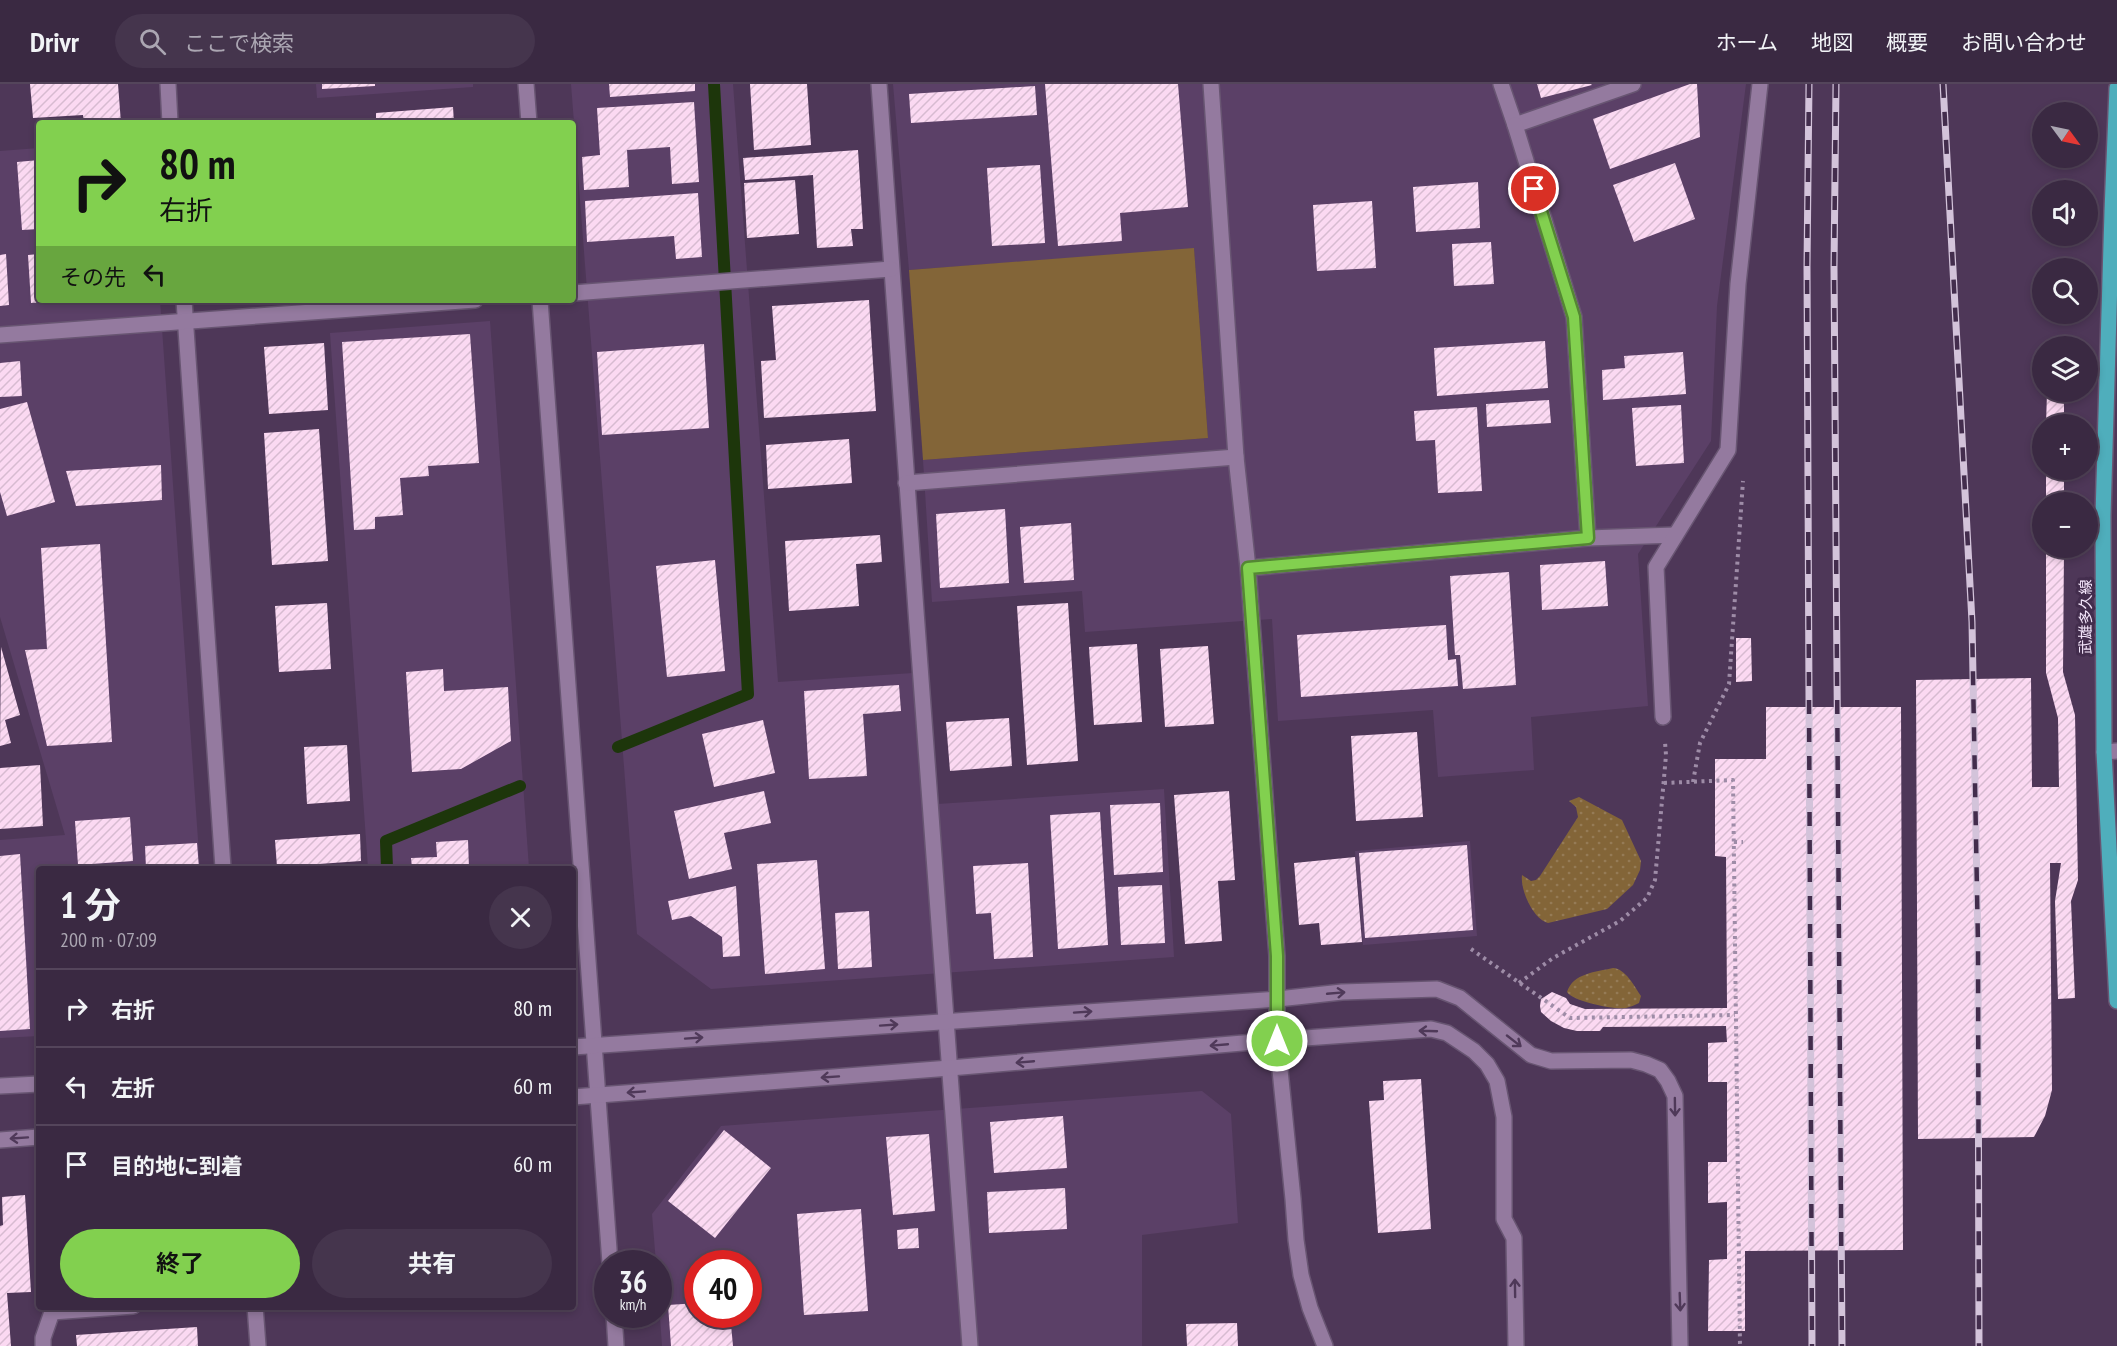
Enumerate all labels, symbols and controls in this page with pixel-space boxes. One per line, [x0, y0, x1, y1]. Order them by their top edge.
search box [115, 14, 535, 68]
text: Drivr [30, 23, 79, 60]
icon: search [136, 25, 169, 58]
text: ここで検索 [184, 29, 294, 57]
text: ホーム [1716, 29, 1778, 56]
text: 地図 [1811, 29, 1853, 56]
text: 概要 [1886, 29, 1928, 56]
text: お問い合わせ [1961, 29, 2087, 56]
north arrow [2032, 102, 2098, 168]
map controls [2032, 102, 2098, 558]
text: 80 m [159, 136, 236, 191]
icon: right [60, 144, 138, 222]
pin [1508, 163, 1559, 214]
icon: arrive [1517, 172, 1550, 205]
button: sound [2032, 180, 2098, 246]
text: 右折 [159, 193, 213, 227]
icon: left [138, 258, 171, 291]
button: search [2032, 258, 2098, 324]
text: その先 [60, 263, 126, 291]
button: layers [2032, 336, 2098, 402]
button: + [2032, 414, 2098, 480]
button: − [2032, 492, 2098, 558]
street label: 武雄多久線 [2076, 579, 2095, 655]
text: 1 分 [60, 881, 121, 928]
button: close [489, 886, 552, 949]
text: 200 m · 07:09 [60, 927, 157, 953]
one-way arrow [1325, 987, 1345, 998]
icon: right [60, 992, 93, 1025]
text: 80 m [513, 994, 552, 1022]
text: 右折 [111, 996, 155, 1024]
one-way arrow [1073, 1006, 1093, 1017]
position arrow [1245, 1009, 1309, 1073]
one-way arrow [878, 1019, 898, 1030]
one-way arrow [1418, 1025, 1438, 1037]
one-way arrow [684, 1033, 704, 1044]
one-way arrow [1506, 1035, 1522, 1048]
one-way arrow [1210, 1040, 1230, 1051]
one-way arrow [1015, 1057, 1035, 1068]
icon: left [60, 1070, 93, 1103]
text: 60 m [513, 1072, 552, 1100]
one-way arrow [821, 1072, 841, 1083]
text: 左折 [111, 1074, 155, 1102]
one-way arrow [627, 1087, 647, 1098]
one-way arrow [1669, 1097, 1681, 1117]
one-way arrow [10, 1133, 30, 1144]
icon: arrive [60, 1148, 93, 1181]
text: 60 m [513, 1150, 552, 1178]
text: 目的地に到着 [111, 1152, 243, 1180]
button: 終了 [60, 1229, 300, 1298]
button: 共有 [312, 1229, 552, 1298]
speed limit sign: 40 [684, 1250, 762, 1328]
text: 36 [619, 1262, 647, 1301]
one-way arrow [1509, 1278, 1521, 1298]
one-way arrow [1674, 1291, 1685, 1311]
text: km/h [620, 1295, 646, 1314]

